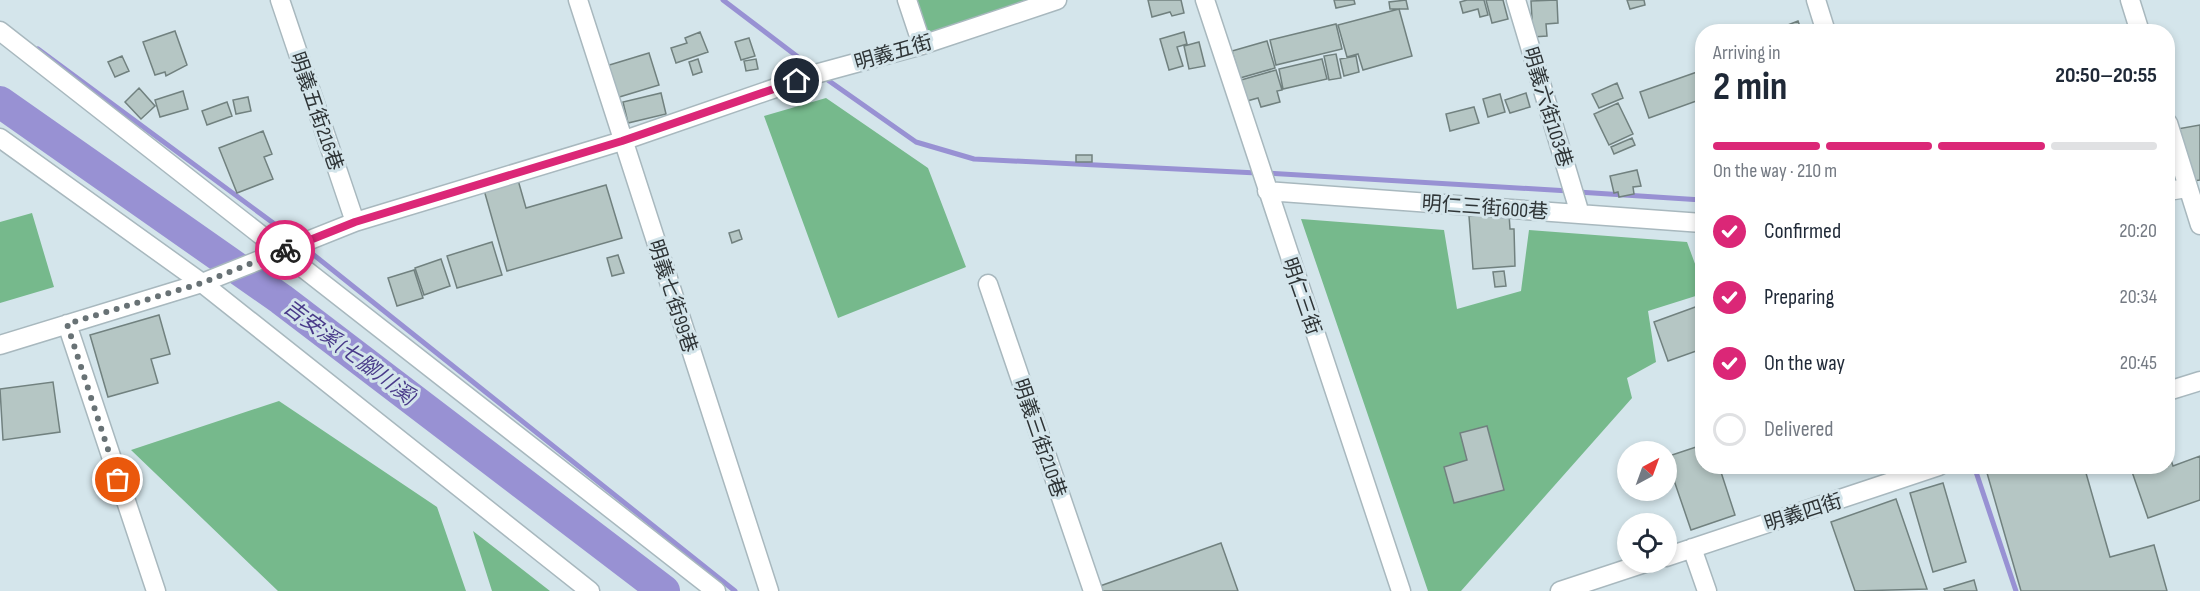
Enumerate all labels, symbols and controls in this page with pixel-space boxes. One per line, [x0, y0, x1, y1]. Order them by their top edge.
street label: 明義五街 [852, 30, 935, 76]
text: Arriving in [1713, 41, 1781, 65]
street label: 明義六街103巷 [1517, 44, 1577, 170]
street label: 明義五街216巷 [285, 49, 348, 174]
pin [771, 55, 822, 106]
text: 20:50–20:55 [2055, 62, 2157, 89]
icon: home [780, 64, 813, 97]
text: 2 min [1713, 64, 1787, 111]
text: On the way · 210 m [1713, 159, 1837, 183]
street label: 明仁三街600巷 [1421, 192, 1549, 224]
icon: check [1713, 215, 1746, 248]
text: Confirmed [1764, 218, 1841, 245]
text: 20:20 [2119, 219, 2157, 243]
courier [255, 220, 315, 280]
icon: bike [269, 234, 302, 267]
street label: 明義七街99巷 [642, 237, 702, 356]
street label: 明仁三街 [1277, 255, 1325, 338]
icon: check [1713, 281, 1746, 314]
text: Preparing [1764, 284, 1834, 311]
text: 20:34 [2120, 285, 2157, 309]
water label: 吉安溪 (七腳川溪) [279, 294, 421, 411]
icon: check [1713, 347, 1746, 380]
text: On the way [1764, 350, 1845, 377]
text: 20:45 [2120, 351, 2157, 375]
street label: 明義三街210巷 [1007, 376, 1071, 501]
text: Delivered [1764, 416, 1833, 443]
north arrow [1617, 441, 1677, 501]
map controls [1617, 441, 1677, 573]
pin [92, 454, 143, 505]
icon: bag [101, 463, 134, 496]
street label: 明義四街 [1762, 489, 1845, 537]
button: locate [1617, 513, 1677, 573]

